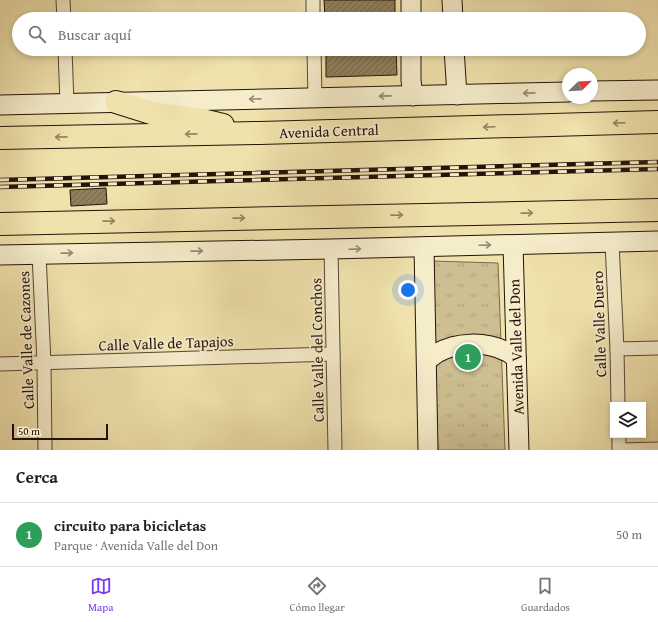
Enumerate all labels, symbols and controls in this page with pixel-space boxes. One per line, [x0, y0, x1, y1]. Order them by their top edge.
search box [12, 12, 646, 56]
icon: search [26, 23, 48, 45]
text: Buscar aquí [58, 24, 131, 45]
north arrow [562, 68, 598, 104]
one-way arrow [523, 89, 536, 97]
one-way arrow [379, 93, 392, 100]
one-way arrow [249, 96, 262, 103]
street label: Avenida Central [279, 119, 379, 143]
one-way arrow [613, 119, 626, 127]
one-way arrow [483, 123, 496, 131]
one-way arrow [185, 130, 198, 138]
one-way arrow [55, 133, 68, 141]
one-way arrow [520, 209, 533, 217]
one-way arrow [390, 211, 403, 219]
one-way arrow [232, 214, 245, 222]
one-way arrow [102, 217, 115, 225]
one-way arrow [478, 241, 491, 249]
one-way arrow [348, 245, 361, 253]
one-way arrow [190, 248, 203, 255]
one-way arrow [60, 250, 73, 257]
street label: Calle Valle Duero [587, 270, 611, 378]
street label: Calle Valle de Cazones [13, 271, 39, 409]
street label: Calle Valle del Conchos [305, 278, 329, 422]
street label: Avenida Valle del Don [503, 278, 529, 415]
your location [398, 280, 418, 300]
street label: Calle Valle de Tapajos [98, 330, 234, 356]
pin: 1 [455, 342, 481, 372]
map controls [610, 402, 646, 438]
button: layers [610, 402, 646, 438]
scale bar [12, 422, 108, 441]
text: 50 m [18, 423, 40, 439]
text: Cerca [16, 464, 58, 489]
text: circuito para bicicletas [54, 515, 206, 536]
text: 1 [26, 525, 32, 544]
text: 50 m [616, 525, 642, 544]
text: Parque · Avenida Valle del Don [54, 536, 218, 555]
tab: Mapa [88, 575, 113, 615]
tab: Cómo llegar [290, 575, 345, 615]
tab: Guardados [521, 575, 570, 615]

